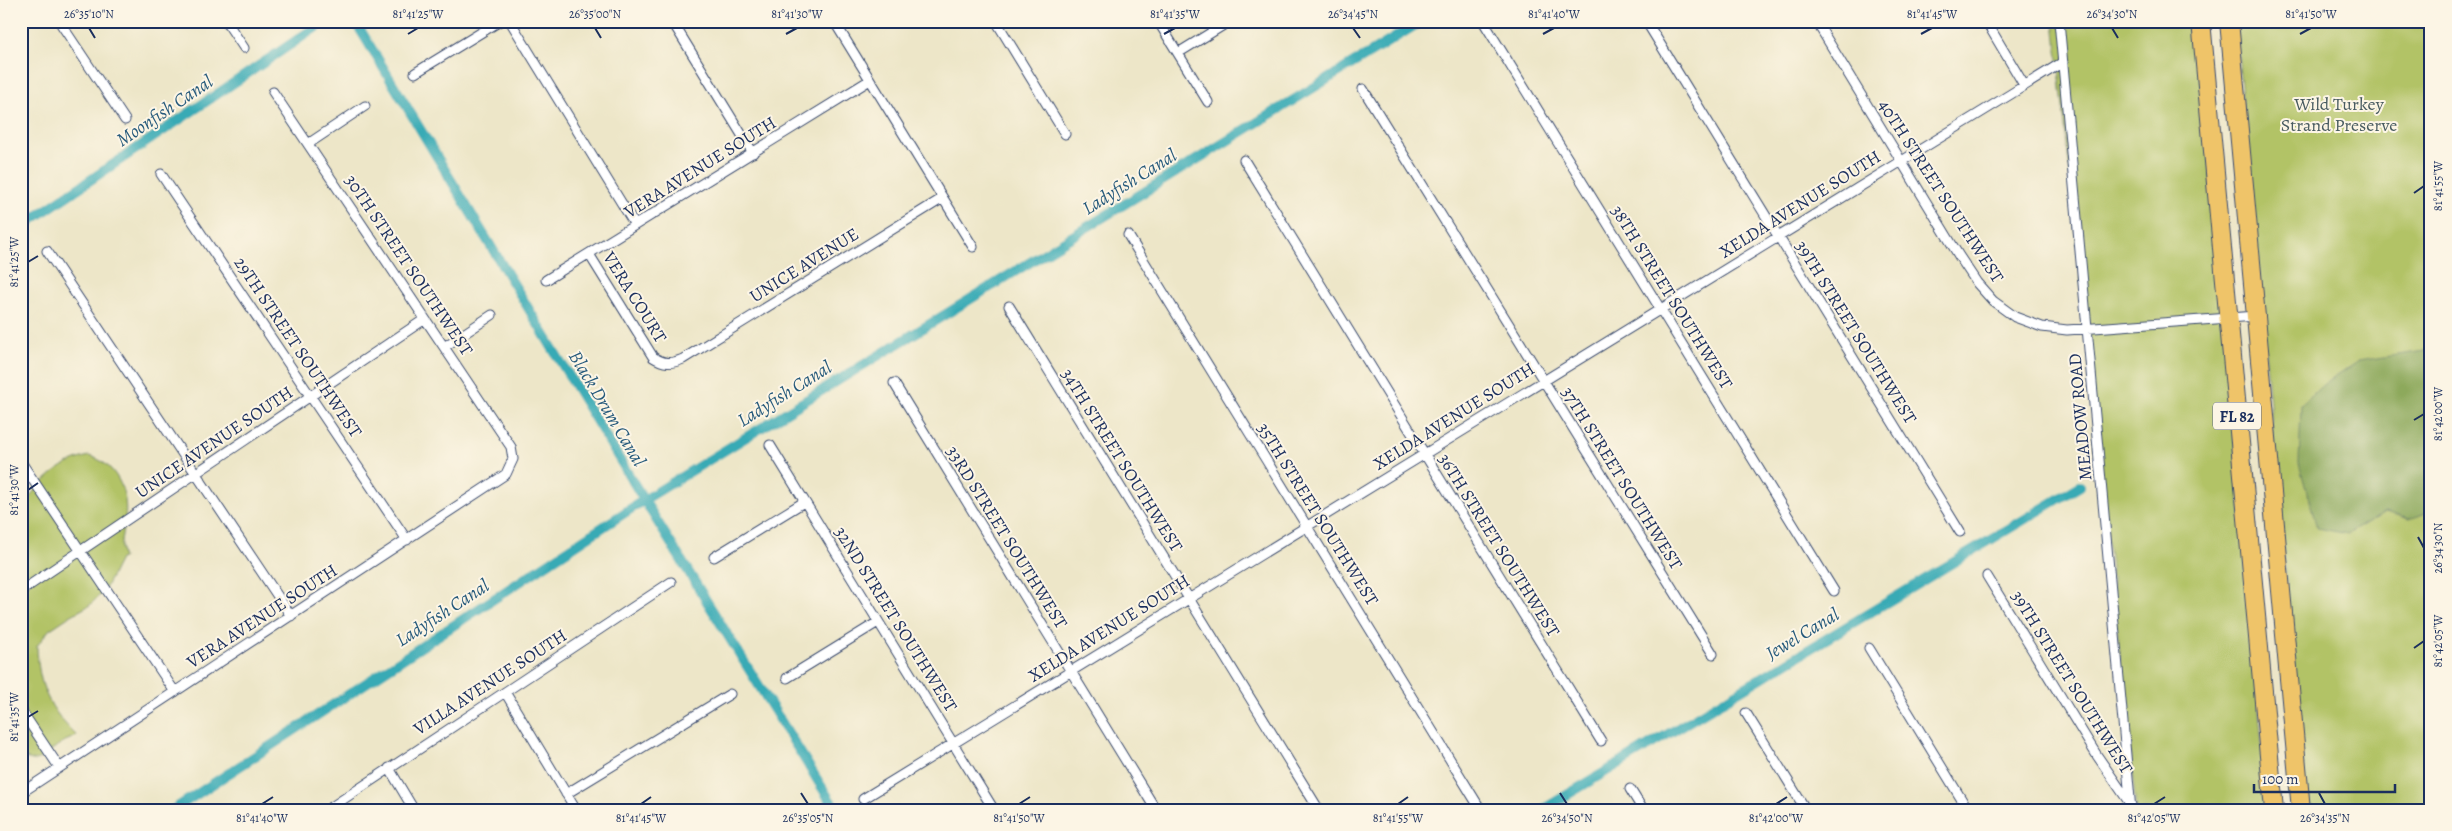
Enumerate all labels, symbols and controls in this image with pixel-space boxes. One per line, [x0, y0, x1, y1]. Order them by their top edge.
text: 26°35'10"N [64, 6, 114, 22]
text: 81°41'25"W [393, 6, 444, 22]
text: 26°35'00"N [569, 6, 621, 22]
text: 81°41'30"W [771, 6, 823, 22]
text: 81°41'35"W [1150, 6, 1201, 22]
text: 26°34'45"N [1328, 6, 1378, 22]
text: 81°41'40"W [1528, 6, 1581, 22]
text: 81°41'45"W [1907, 6, 1958, 22]
text: 26°34'30"N [2086, 6, 2138, 22]
text: 81°41'50"W [2285, 6, 2338, 22]
water label: Moonfish Canal [111, 69, 218, 153]
park label: Wild Turkey Strand Preserve [2281, 92, 2397, 137]
street label: 40TH STREET SOUTHWEST [1873, 95, 2009, 287]
street label: VERA AVENUE SOUTH [619, 110, 781, 224]
water label: Ladyfish Canal [1077, 142, 1182, 221]
street label: XELDA AVENUE SOUTH [1715, 144, 1885, 264]
text: 81°41'55"W [2430, 160, 2446, 211]
street label: 30TH STREET SOUTHWEST [339, 170, 479, 360]
street label: 38TH STREET SOUTHWEST [1605, 200, 1739, 394]
street label: UNICE AVENUE [745, 222, 863, 308]
text: 81°41'25"W [6, 236, 22, 287]
street label: 39TH STREET SOUTHWEST [1790, 236, 1922, 428]
street label: VERA COURT [597, 246, 673, 347]
street label: 29TH STREET SOUTHWEST [228, 252, 368, 442]
water label: Black Drum Canal [562, 346, 652, 472]
street label: MEADOW ROAD [2062, 352, 2098, 482]
water label: Ladyfish Canal [732, 354, 837, 433]
street label: XELDA AVENUE SOUTH [1369, 356, 1539, 476]
street label: 34TH STREET SOUTHWEST [1056, 364, 1188, 556]
street label: UNICE AVENUE SOUTH [130, 380, 298, 504]
street label: 37TH STREET SOUTHWEST [1556, 382, 1688, 574]
text: 81°42'00"W [2430, 386, 2446, 441]
road number: FL 82 [2213, 402, 2261, 430]
street label: 35TH STREET SOUTHWEST [1252, 418, 1384, 610]
street label: 33RD STREET SOUTHWEST [941, 441, 1073, 633]
street label: 36TH STREET SOUTHWEST [1433, 449, 1565, 641]
text: 81°41'30"W [6, 464, 22, 516]
street label: 32ND STREET SOUTHWEST [829, 522, 963, 717]
text: 26°34'30"N [2430, 522, 2446, 574]
street label: VERA AVENUE SOUTH [181, 558, 342, 674]
street label: XELDA AVENUE SOUTH [1024, 568, 1194, 688]
water label: Ladyfish Canal [391, 573, 495, 653]
street label: 39TH STREET SOUTHWEST [2006, 586, 2138, 778]
water label: Jewel Canal [1760, 602, 1844, 666]
text: 81°42'05"W [2430, 614, 2446, 668]
street label: VILLA AVENUE SOUTH [408, 623, 571, 741]
text: 81°41'35"W [6, 691, 22, 742]
scale bar [2254, 761, 2396, 793]
text: 100 m [2262, 769, 2299, 789]
text: 81°41'40"W [236, 810, 289, 826]
text: 81°41'45"W [616, 810, 667, 826]
text: 26°35'05"N [783, 810, 834, 826]
text: 81°41'50"W [993, 810, 1046, 826]
text: 81°41'55"W [1373, 810, 1424, 826]
text: 26°34'50"N [1541, 810, 1593, 826]
text: 81°42'00"W [1749, 810, 1804, 826]
text: 81°42'05"W [2127, 810, 2181, 826]
text: 26°34'35"N [2300, 810, 2350, 826]

